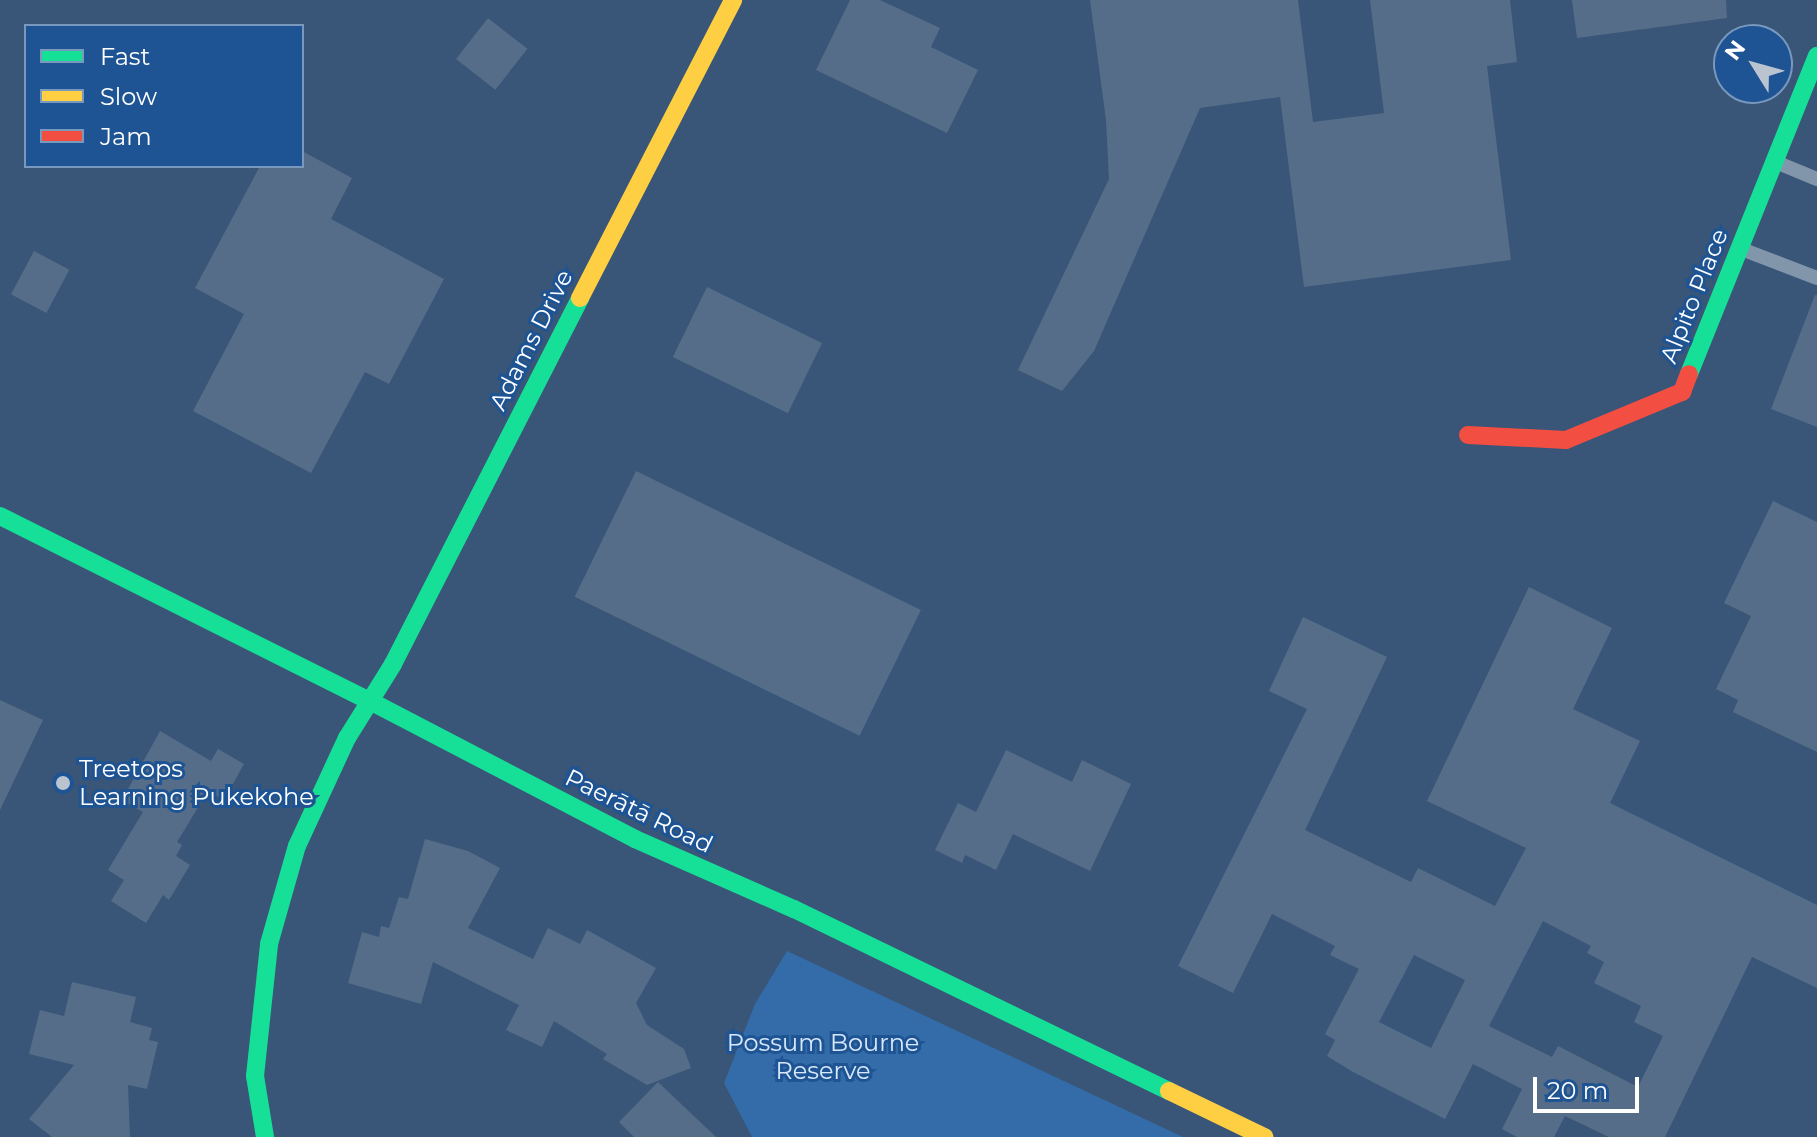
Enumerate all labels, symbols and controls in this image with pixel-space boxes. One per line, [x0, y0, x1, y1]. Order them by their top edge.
legend [24, 24, 304, 168]
north arrow [1713, 24, 1793, 104]
text: N [1719, 35, 1751, 66]
text: Fast [100, 42, 150, 71]
text: Slow [100, 82, 157, 111]
text: Jam [100, 122, 152, 151]
street label: Alpito Place [1654, 225, 1734, 367]
street label: Adams Drive [483, 265, 579, 415]
place label: Treetops Learning Pukekohe [79, 755, 314, 811]
street label: Paerātā Road [560, 763, 718, 859]
marker: Treetops Learning Pukekohe [54, 774, 72, 792]
park label: Possum Bourne Reserve [727, 1029, 919, 1085]
scale bar [1537, 1061, 1643, 1111]
text: 20 m [1547, 1076, 1608, 1105]

